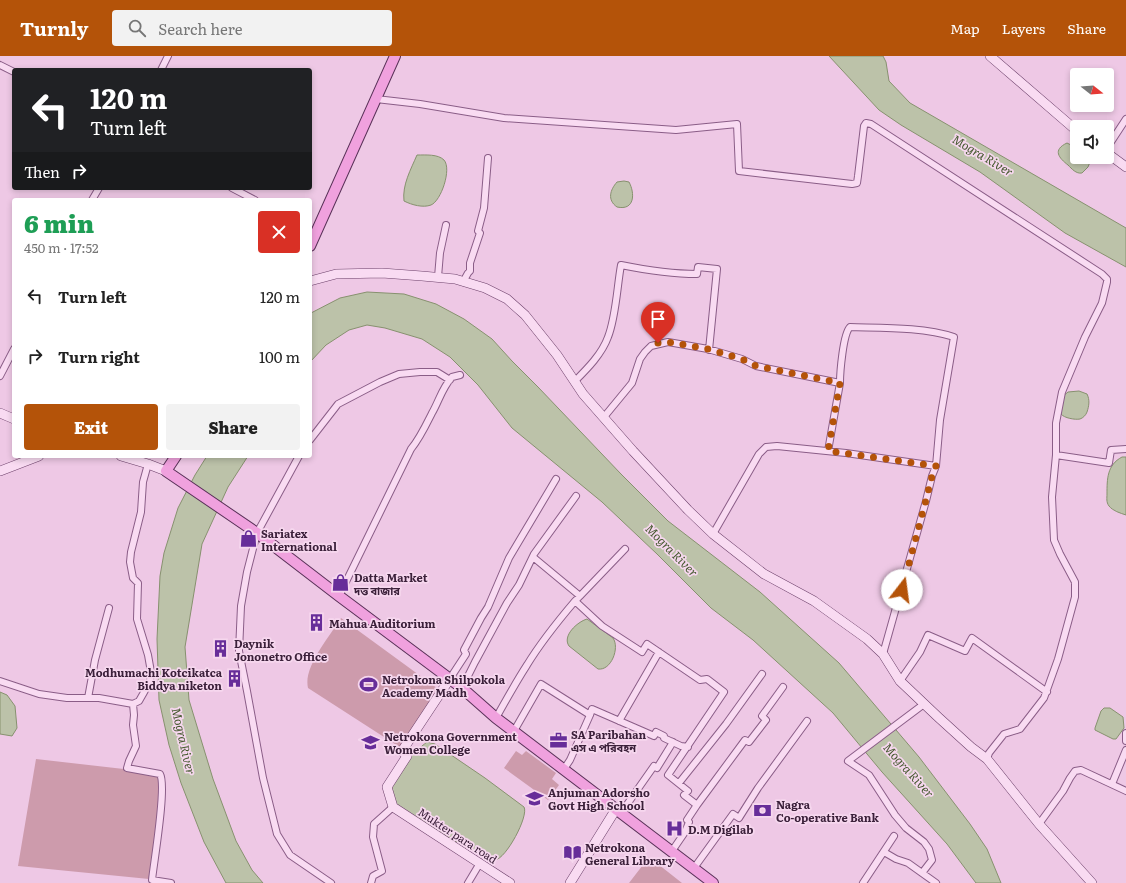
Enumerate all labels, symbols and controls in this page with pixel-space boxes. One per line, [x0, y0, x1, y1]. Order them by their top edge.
search box [112, 10, 392, 46]
text: Turnly [20, 14, 88, 42]
icon: search [126, 17, 148, 39]
text: Search here [158, 17, 242, 40]
text: Map [950, 18, 980, 38]
text: Layers [1002, 18, 1045, 38]
text: Share [1067, 18, 1106, 38]
north arrow [1070, 68, 1114, 112]
map controls [1070, 68, 1114, 164]
text: 120 m [90, 76, 167, 118]
icon: left [24, 84, 76, 136]
text: Turn left [90, 114, 167, 141]
button: sound [1070, 120, 1114, 164]
water label: Mogra River [949, 130, 1017, 180]
text: Then [24, 160, 60, 183]
icon: right [68, 160, 90, 182]
text: 6 min [24, 205, 94, 240]
button: close [258, 211, 300, 253]
text: 450 m · 17:52 [24, 238, 99, 257]
icon: left [24, 285, 46, 307]
text: Turn left [58, 285, 127, 308]
text: 120 m [260, 285, 300, 308]
pin [641, 302, 675, 343]
icon: arrive [647, 308, 669, 330]
icon: right [24, 345, 46, 367]
text: Turn right [58, 345, 140, 368]
text: 100 m [259, 345, 300, 368]
button: Exit [24, 404, 158, 450]
button: Share [166, 404, 300, 450]
water label: Mogra River [642, 520, 703, 581]
place label: Sariatex International [261, 525, 337, 554]
shop icon: Sariatex International [238, 529, 258, 549]
place label: Datta Market দত্ত বাজার [353, 569, 428, 598]
position arrow [881, 569, 923, 611]
shop icon: Datta Market দত্ত বাজার [331, 573, 351, 593]
building icon: Mahua Auditorium [306, 613, 326, 633]
place label: Mahua Auditorium [329, 615, 436, 631]
place label: Daynik Jononetro Office [234, 635, 327, 664]
building icon: Daynik Jononetro Office [211, 639, 231, 659]
place label: Modhumachi Kotcikatca Biddya niketon [85, 664, 223, 693]
building icon: Modhumachi Kotcikatca Biddya niketon [225, 668, 245, 688]
place label: Netrokona Shilpokola Academy Madh [382, 671, 506, 700]
sports icon: Netrokona Shilpokola Academy Madh [359, 675, 379, 695]
water label: Mogra River [168, 706, 201, 777]
place label: SA Paribahan এস এ পরিবহন [571, 726, 647, 755]
place label: Netrokona Government Women College [384, 728, 517, 757]
office icon: SA Paribahan এস এ পরিবহন [548, 730, 568, 750]
school or university icon: Netrokona Government Women College [361, 732, 381, 752]
water label: Mogra River [880, 739, 939, 802]
place label: Anjuman Adorsho Govt High School [548, 784, 650, 813]
school or university icon: Anjuman Adorsho Govt High School [525, 788, 545, 808]
place label: Nagra Co-operative Bank [776, 796, 879, 825]
bank icon: Nagra Co-operative Bank [753, 800, 773, 820]
street label: Mukter para road [415, 803, 501, 867]
hospital icon: D.M Digilab [665, 819, 685, 839]
place label: D.M Digilab [688, 821, 753, 837]
place label: Netrokona General Library [585, 839, 675, 868]
library icon: Netrokona General Library [562, 843, 582, 863]

